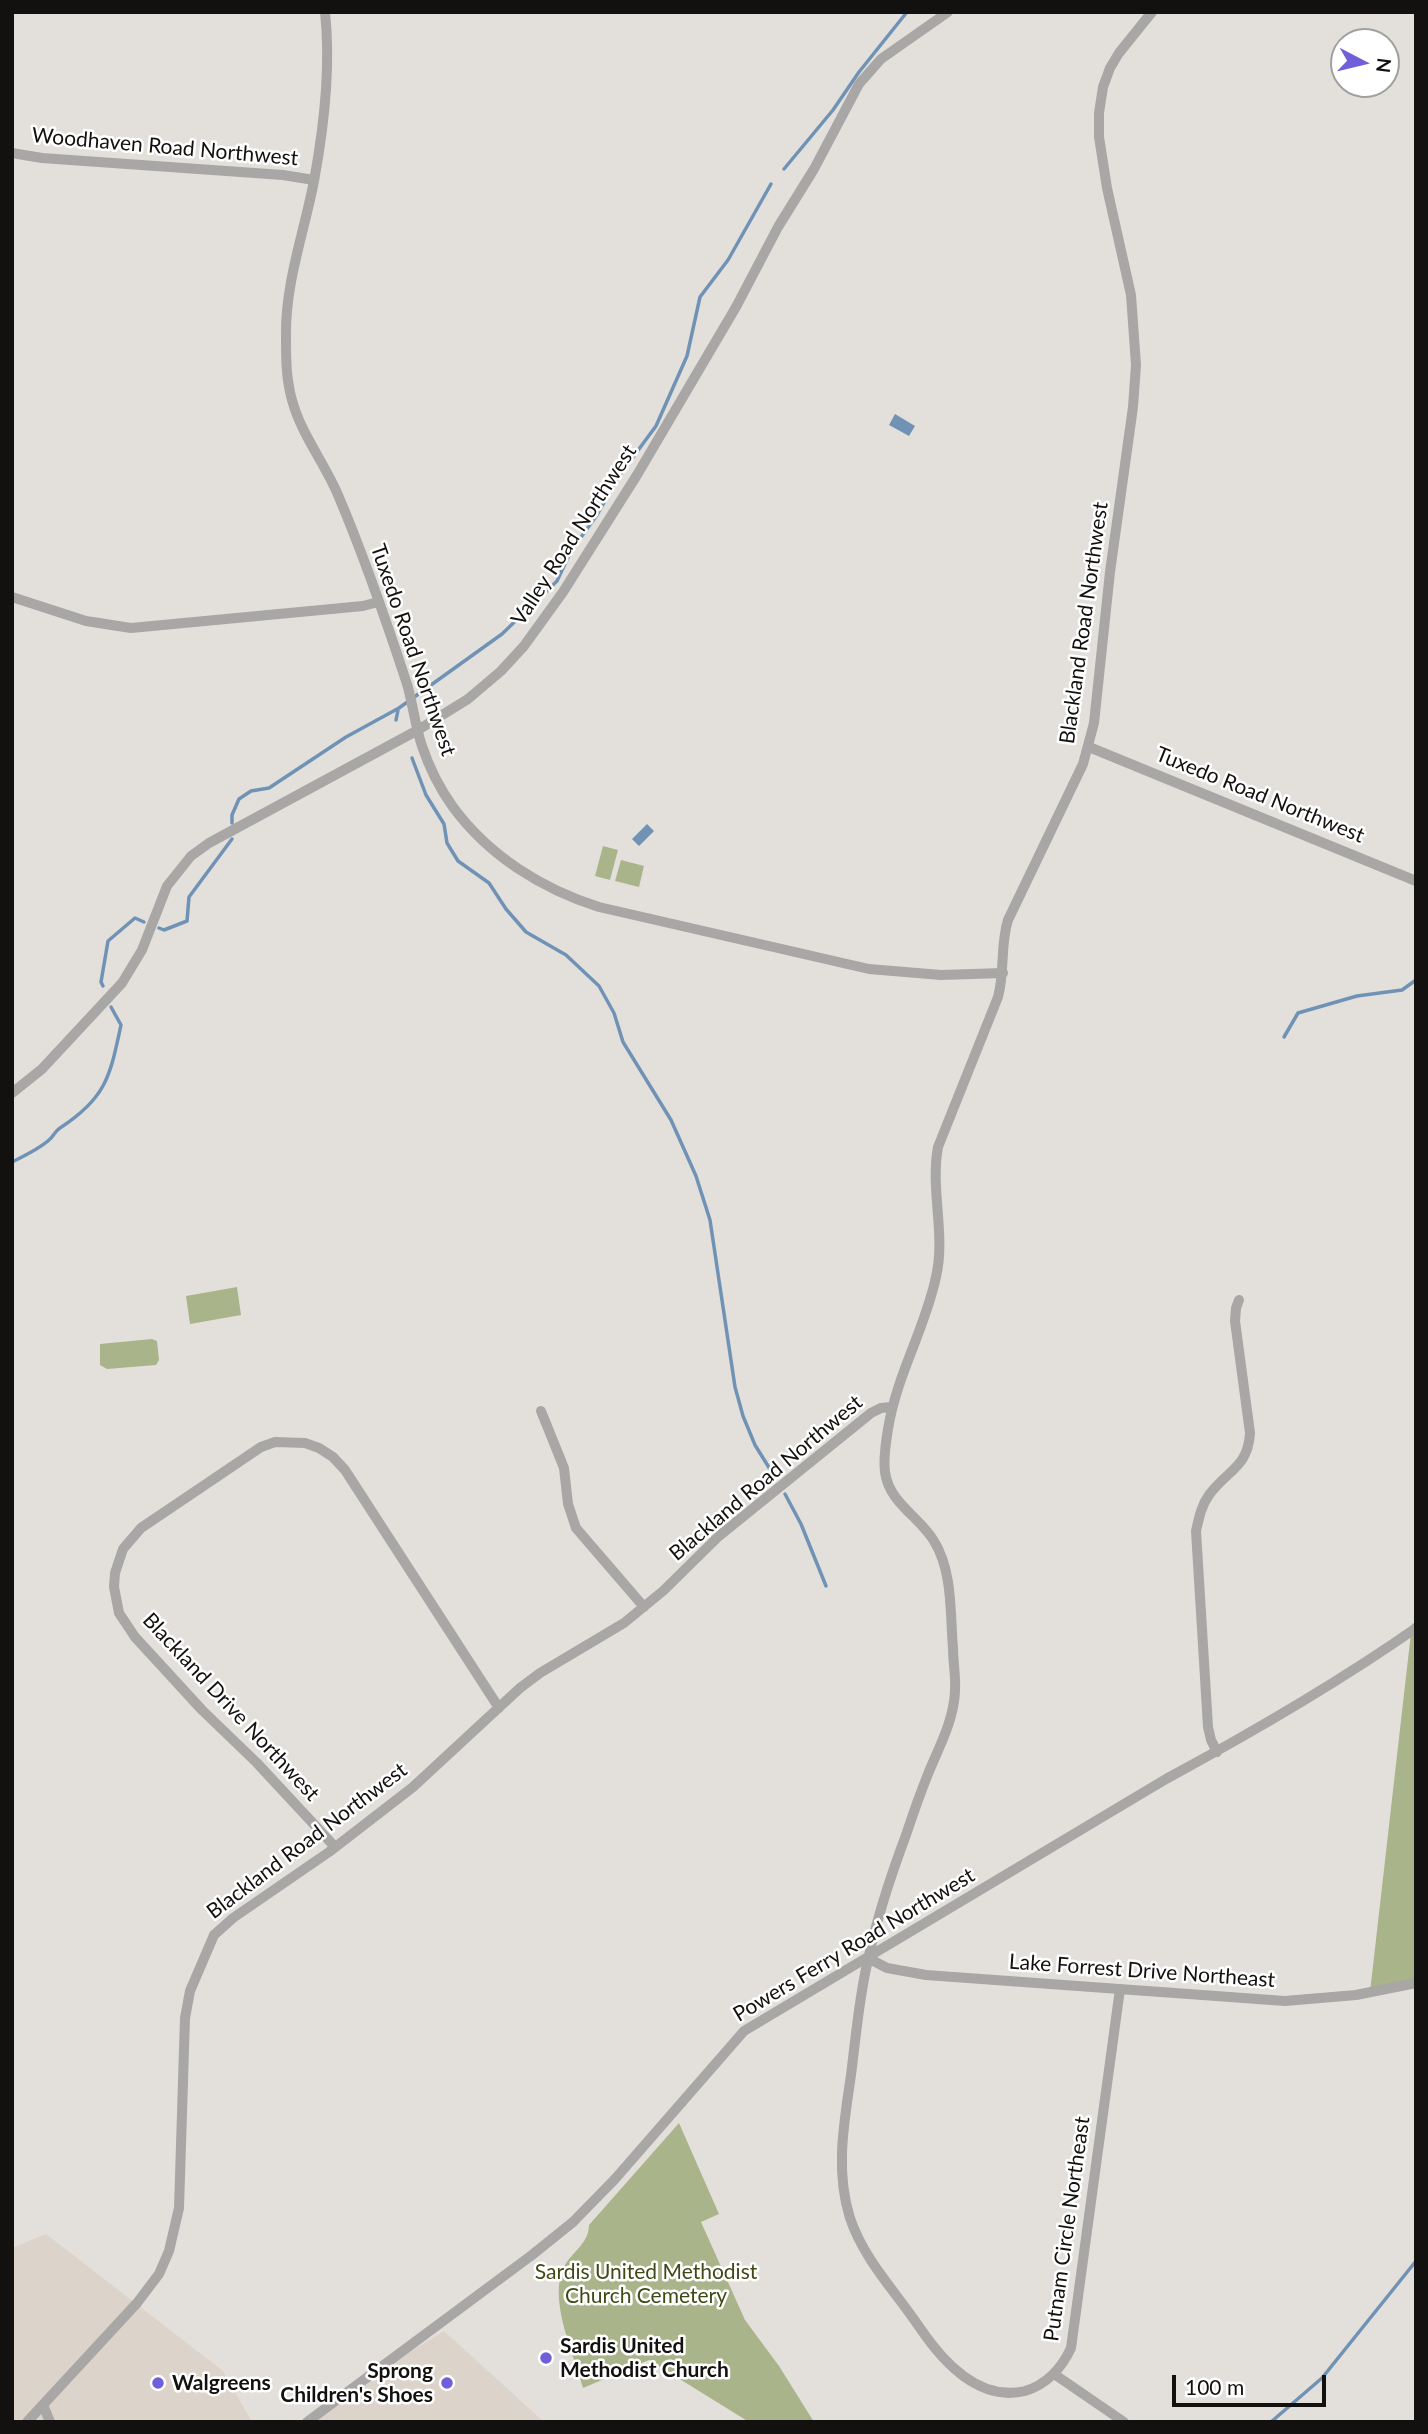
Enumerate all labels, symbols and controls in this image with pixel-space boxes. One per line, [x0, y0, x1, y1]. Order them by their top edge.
north arrow [1330, 28, 1400, 98]
text: N [1372, 57, 1397, 74]
street label: Woodhaven Road Northwest [31, 123, 299, 171]
street label: Valley Road Northwest [506, 440, 642, 630]
street label: Blackland Road Northwest [1055, 500, 1113, 746]
street label: Tuxedo Road Northwest [365, 541, 461, 759]
street label: Tuxedo Road Northwest [1152, 742, 1368, 848]
street label: Blackland Road Northwest [664, 1390, 868, 1566]
street label: Blackland Drive Northwest [137, 1608, 325, 1806]
street label: Blackland Road Northwest [202, 1757, 412, 1925]
street label: Powers Ferry Road Northwest [729, 1863, 979, 2027]
street label: Lake Forrest Drive Northeast [1008, 1949, 1276, 1993]
street label: Putnam Circle Northeast [1039, 2115, 1095, 2343]
park label: Sardis United Methodist Church Cemetery [535, 2259, 757, 2309]
place label: Sardis United Methodist Church [560, 2333, 729, 2383]
marker: Sardis United Methodist Church [538, 2350, 554, 2366]
place label: Sprong Children's Shoes [280, 2358, 433, 2408]
scale bar [1176, 2360, 1330, 2404]
place label: Walgreens [172, 2370, 271, 2396]
text: 100 m [1185, 2374, 1244, 2399]
marker: Walgreens [150, 2375, 166, 2391]
marker: Sprong Children's Shoes [439, 2375, 455, 2391]

